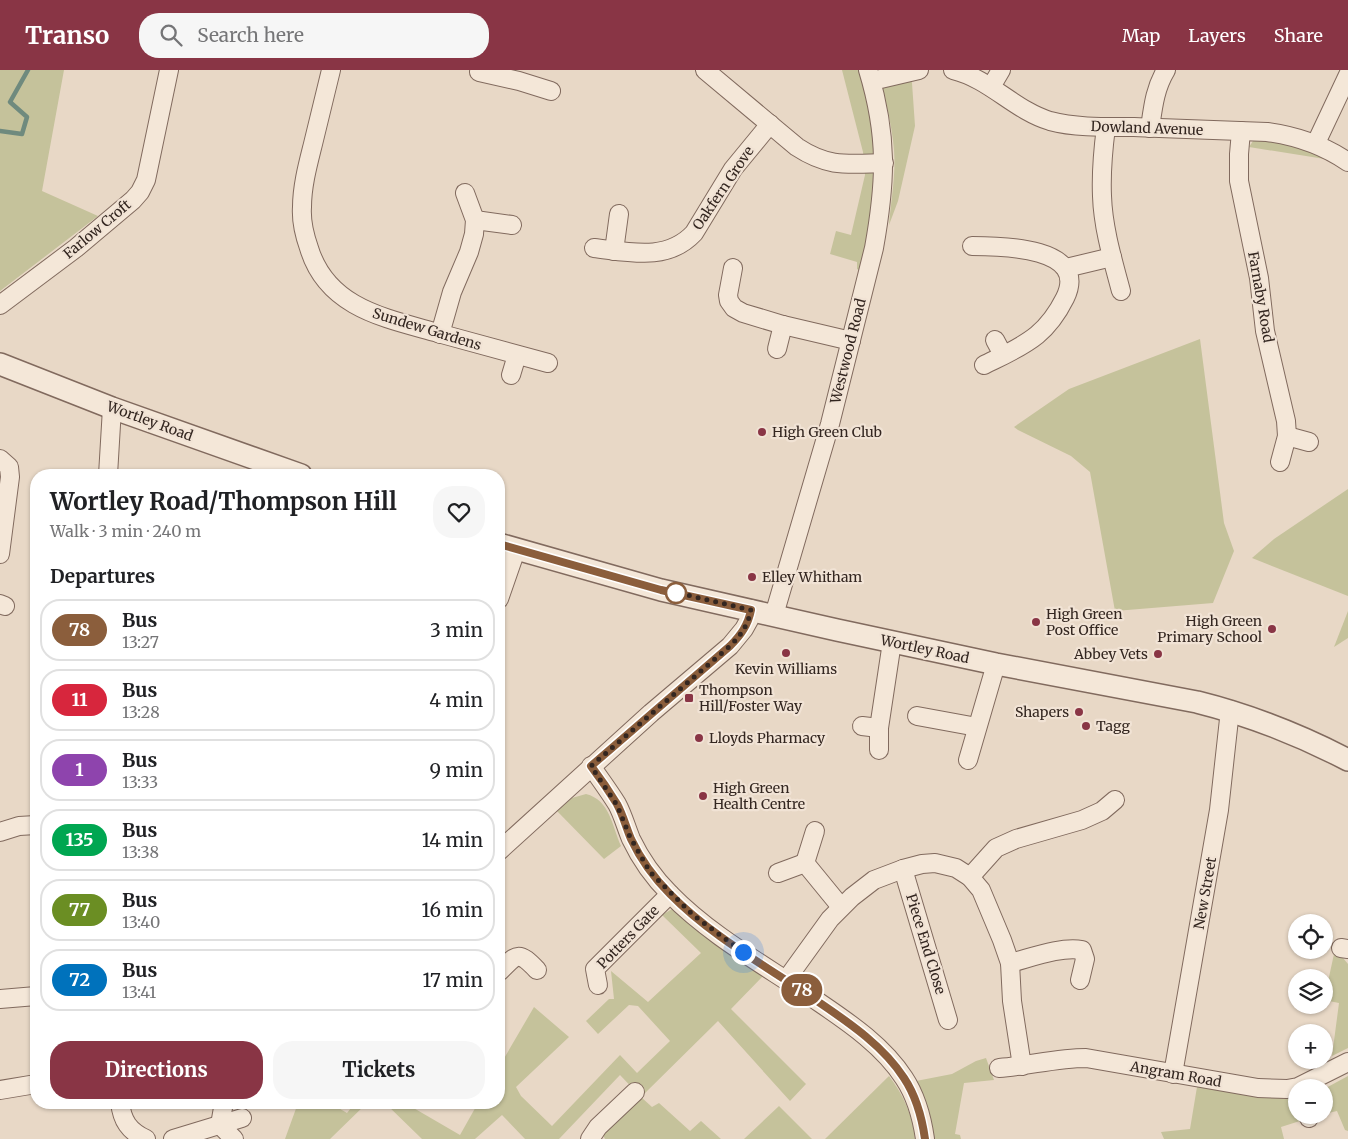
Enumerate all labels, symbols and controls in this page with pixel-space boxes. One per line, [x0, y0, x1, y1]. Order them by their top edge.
search box [139, 13, 489, 58]
text: Transo [25, 20, 109, 51]
icon: search [157, 21, 185, 49]
text: Search here [197, 23, 304, 47]
text: Map [1122, 24, 1160, 47]
text: Layers [1188, 24, 1246, 47]
text: Share [1274, 24, 1323, 47]
street label: Dowland Avenue [1090, 117, 1204, 139]
street label: Oakfern Grove [688, 143, 758, 233]
street label: Farlow Croft [59, 195, 135, 263]
street label: Farnaby Road [1244, 250, 1278, 345]
street label: Westwood Road [826, 296, 870, 406]
street label: Sundew Gardens [370, 304, 484, 354]
street label: Wortley Road [104, 397, 196, 445]
place label: High Green Club [772, 423, 882, 441]
marker: High Green Club [756, 426, 768, 438]
text: Wortley Road/Thompson Hill [50, 486, 397, 517]
button: heart [433, 486, 485, 538]
text: Walk · 3 min · 240 m [50, 521, 201, 541]
text: Departures [50, 564, 155, 588]
place label: Elley Whitham [762, 568, 862, 586]
marker: Elley Whitham [746, 571, 758, 583]
unlabelled marker [665, 582, 687, 604]
place label: High Green Post Office [1046, 605, 1122, 639]
text: Bus [122, 608, 157, 632]
place label: High Green Primary School [1157, 612, 1263, 646]
marker: High Green Post Office [1030, 616, 1042, 628]
text: 78 [69, 618, 90, 641]
text: 3 min [430, 618, 483, 642]
marker: High Green Primary School [1266, 623, 1278, 635]
street label: Wortley Road [878, 631, 972, 667]
text: 13:27 [122, 632, 159, 652]
place label: Abbey Vets [1073, 645, 1148, 663]
marker: Kevin Williams [780, 647, 792, 659]
marker: Abbey Vets [1152, 648, 1164, 660]
place label: Kevin Williams [735, 660, 837, 678]
text: Bus [122, 678, 157, 702]
place label: Thompson Hill/Foster Way [699, 681, 803, 715]
text: 11 [71, 688, 88, 711]
text: 4 min [429, 688, 483, 712]
marker: Thompson Hill/Foster Way [683, 692, 695, 704]
text: 13:28 [122, 702, 160, 722]
place label: Shapers [1015, 703, 1069, 721]
marker: Shapers [1073, 706, 1085, 718]
place label: Tagg [1096, 717, 1130, 735]
marker: Tagg [1080, 720, 1092, 732]
place label: Lloyds Pharmacy [709, 729, 826, 747]
marker: Lloyds Pharmacy [693, 732, 705, 744]
text: Bus [122, 748, 157, 772]
text: 1 [75, 758, 84, 781]
text: 9 min [429, 758, 483, 782]
text: 13:33 [122, 772, 158, 792]
place label: High Green Health Centre [713, 779, 805, 813]
marker: High Green Health Centre [697, 790, 709, 802]
text: Bus [122, 818, 157, 842]
text: 135 [65, 828, 94, 851]
text: 14 min [422, 828, 483, 852]
text: 13:38 [122, 842, 159, 862]
street label: New Street [1190, 855, 1220, 931]
text: Bus [122, 888, 157, 912]
street label: Piece End Close [902, 891, 950, 997]
text: 77 [69, 898, 90, 921]
text: 16 min [422, 898, 483, 922]
street label: Potters Gate [593, 901, 663, 973]
text: 13:40 [122, 912, 160, 932]
map controls [1288, 914, 1333, 1124]
button: locate [1288, 914, 1333, 959]
your location [731, 940, 756, 965]
text: Bus [122, 958, 157, 982]
text: 72 [69, 968, 90, 991]
text: 17 min [423, 968, 483, 992]
button: layers [1288, 969, 1333, 1014]
line badge: 78 [780, 974, 824, 1006]
text: 78 [791, 978, 813, 1001]
text: 13:41 [122, 982, 156, 1002]
button: + [1288, 1024, 1333, 1069]
button: Directions [50, 1041, 263, 1099]
button: Tickets [273, 1041, 485, 1099]
street label: Angram Road [1128, 1057, 1224, 1091]
button: − [1288, 1079, 1333, 1124]

